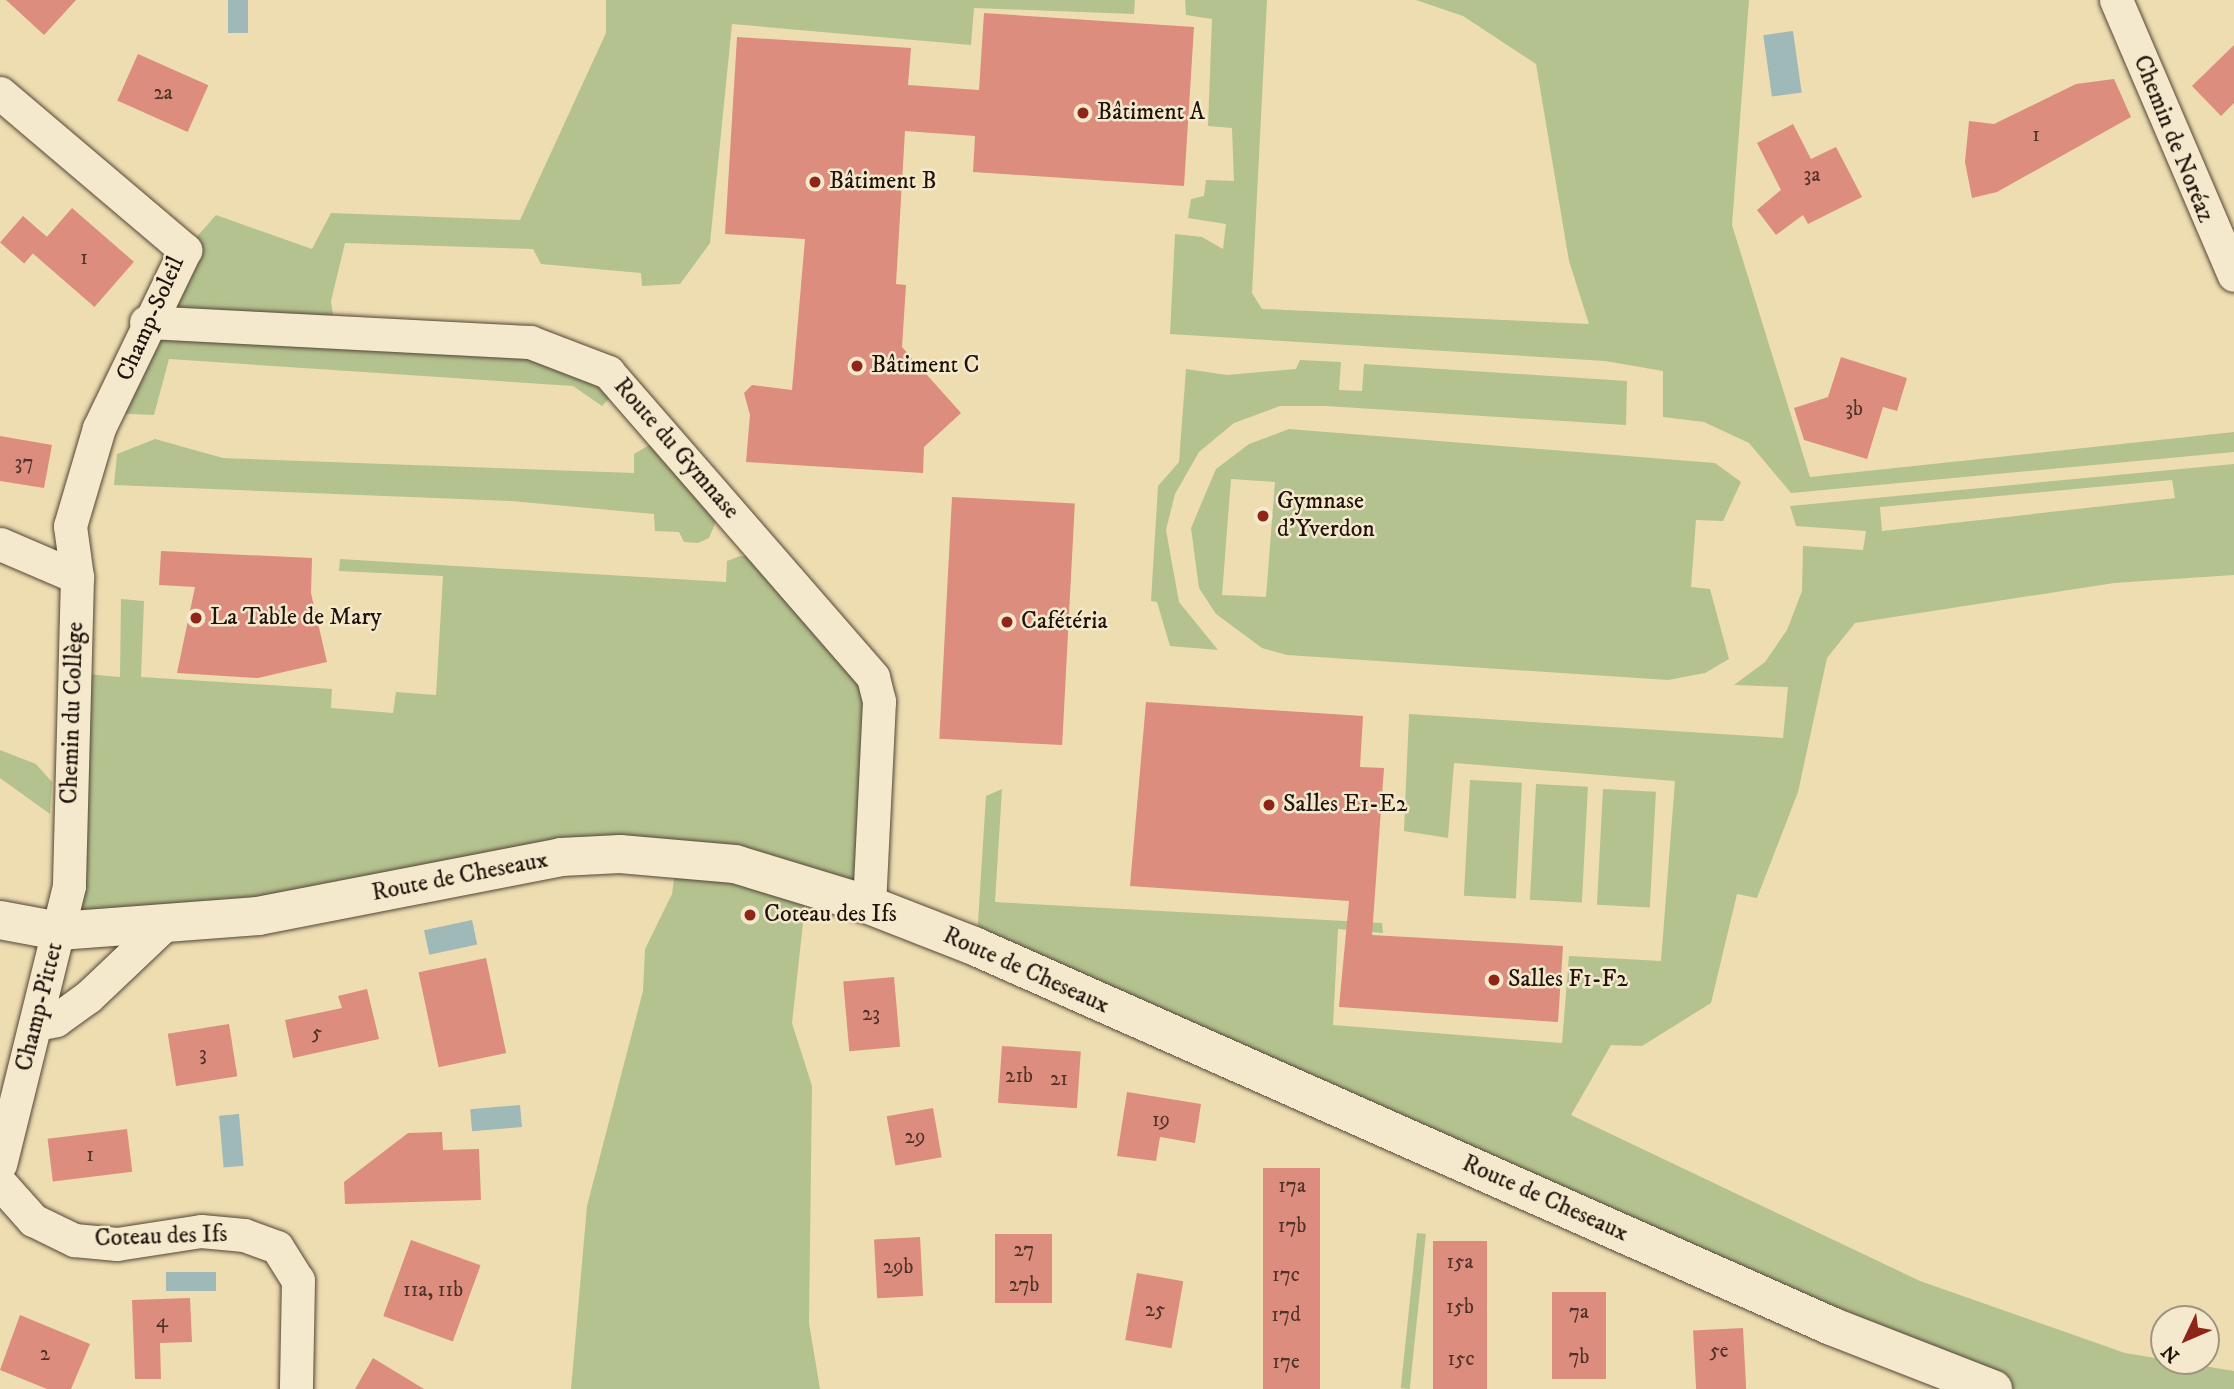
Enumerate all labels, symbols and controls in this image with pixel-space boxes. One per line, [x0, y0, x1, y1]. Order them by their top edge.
street label: Chemin de Noréaz [2126, 51, 2220, 227]
house number: 2a [153, 80, 173, 106]
place label: Bâtiment A [1097, 99, 1205, 127]
marker: Bâtiment A [1075, 105, 1091, 121]
house number: 1 [2032, 122, 2040, 148]
house number: 3a [1804, 162, 1820, 188]
place label: Bâtiment B [829, 168, 937, 196]
marker: Bâtiment B [807, 174, 823, 190]
house number: 1 [80, 245, 88, 271]
street label: Champ-Soleil [111, 252, 191, 386]
place label: Bâtiment C [871, 352, 979, 380]
marker: Bâtiment C [849, 358, 865, 374]
street label: Route du Gymnase [607, 373, 745, 525]
house number: 3b [1845, 396, 1863, 422]
house number: 37 [15, 450, 33, 476]
place label: Gymnase d'Yverdon [1277, 488, 1375, 544]
marker: Gymnase d'Yverdon [1255, 508, 1271, 524]
place label: La Table de Mary [210, 604, 382, 632]
place label: Cafétéria [1021, 608, 1108, 636]
marker: La Table de Mary [188, 610, 204, 626]
marker: Cafétéria [999, 614, 1015, 630]
street label: Chemin du Collège [55, 621, 91, 805]
place label: Salles E1-E2 [1283, 791, 1408, 819]
marker: Salles E1-E2 [1261, 797, 1277, 813]
street label: Route de Cheseaux [369, 846, 551, 908]
place label: Coteau des Ifs [764, 901, 897, 929]
marker: Coteau des Ifs [742, 907, 758, 923]
street label: Route de Cheseaux [938, 921, 1114, 1021]
street label: Champ-Pittet [10, 940, 70, 1074]
place label: Salles F1-F2 [1508, 966, 1628, 994]
marker: Salles F1-F2 [1486, 972, 1502, 988]
house number: 23 [862, 1001, 880, 1027]
house number: 5 [312, 1020, 322, 1046]
house number: 3 [199, 1041, 207, 1067]
house number: 21b [1005, 1063, 1033, 1089]
house number: 21 [1050, 1066, 1068, 1092]
house number: 19 [1152, 1107, 1170, 1133]
house number: 29 [905, 1124, 925, 1150]
house number: 1 [86, 1142, 94, 1168]
street label: Route de Cheseaux [1457, 1149, 1633, 1249]
house number: 17a [1278, 1173, 1306, 1199]
house number: 17b [1278, 1213, 1306, 1239]
street label: Coteau des Ifs [94, 1220, 228, 1254]
house number: 27 [1014, 1237, 1034, 1263]
house number: 15a [1447, 1249, 1473, 1275]
house number: 29b [883, 1254, 913, 1280]
house number: 17c [1272, 1262, 1300, 1288]
house number: 27b [1009, 1272, 1039, 1298]
house number: 11a, 11b [403, 1277, 463, 1303]
house number: 15b [1446, 1294, 1474, 1320]
house number: 25 [1145, 1297, 1165, 1323]
house number: 7a [1569, 1299, 1589, 1325]
house number: 17d [1271, 1302, 1301, 1328]
north arrow [2150, 1305, 2220, 1375]
house number: 4 [156, 1308, 168, 1334]
house number: 5e [1709, 1338, 1729, 1364]
text: N [2157, 1340, 2185, 1367]
house number: 2 [40, 1341, 50, 1367]
house number: 7b [1569, 1344, 1589, 1370]
house number: 15c [1447, 1346, 1475, 1372]
house number: 17e [1272, 1349, 1300, 1375]

